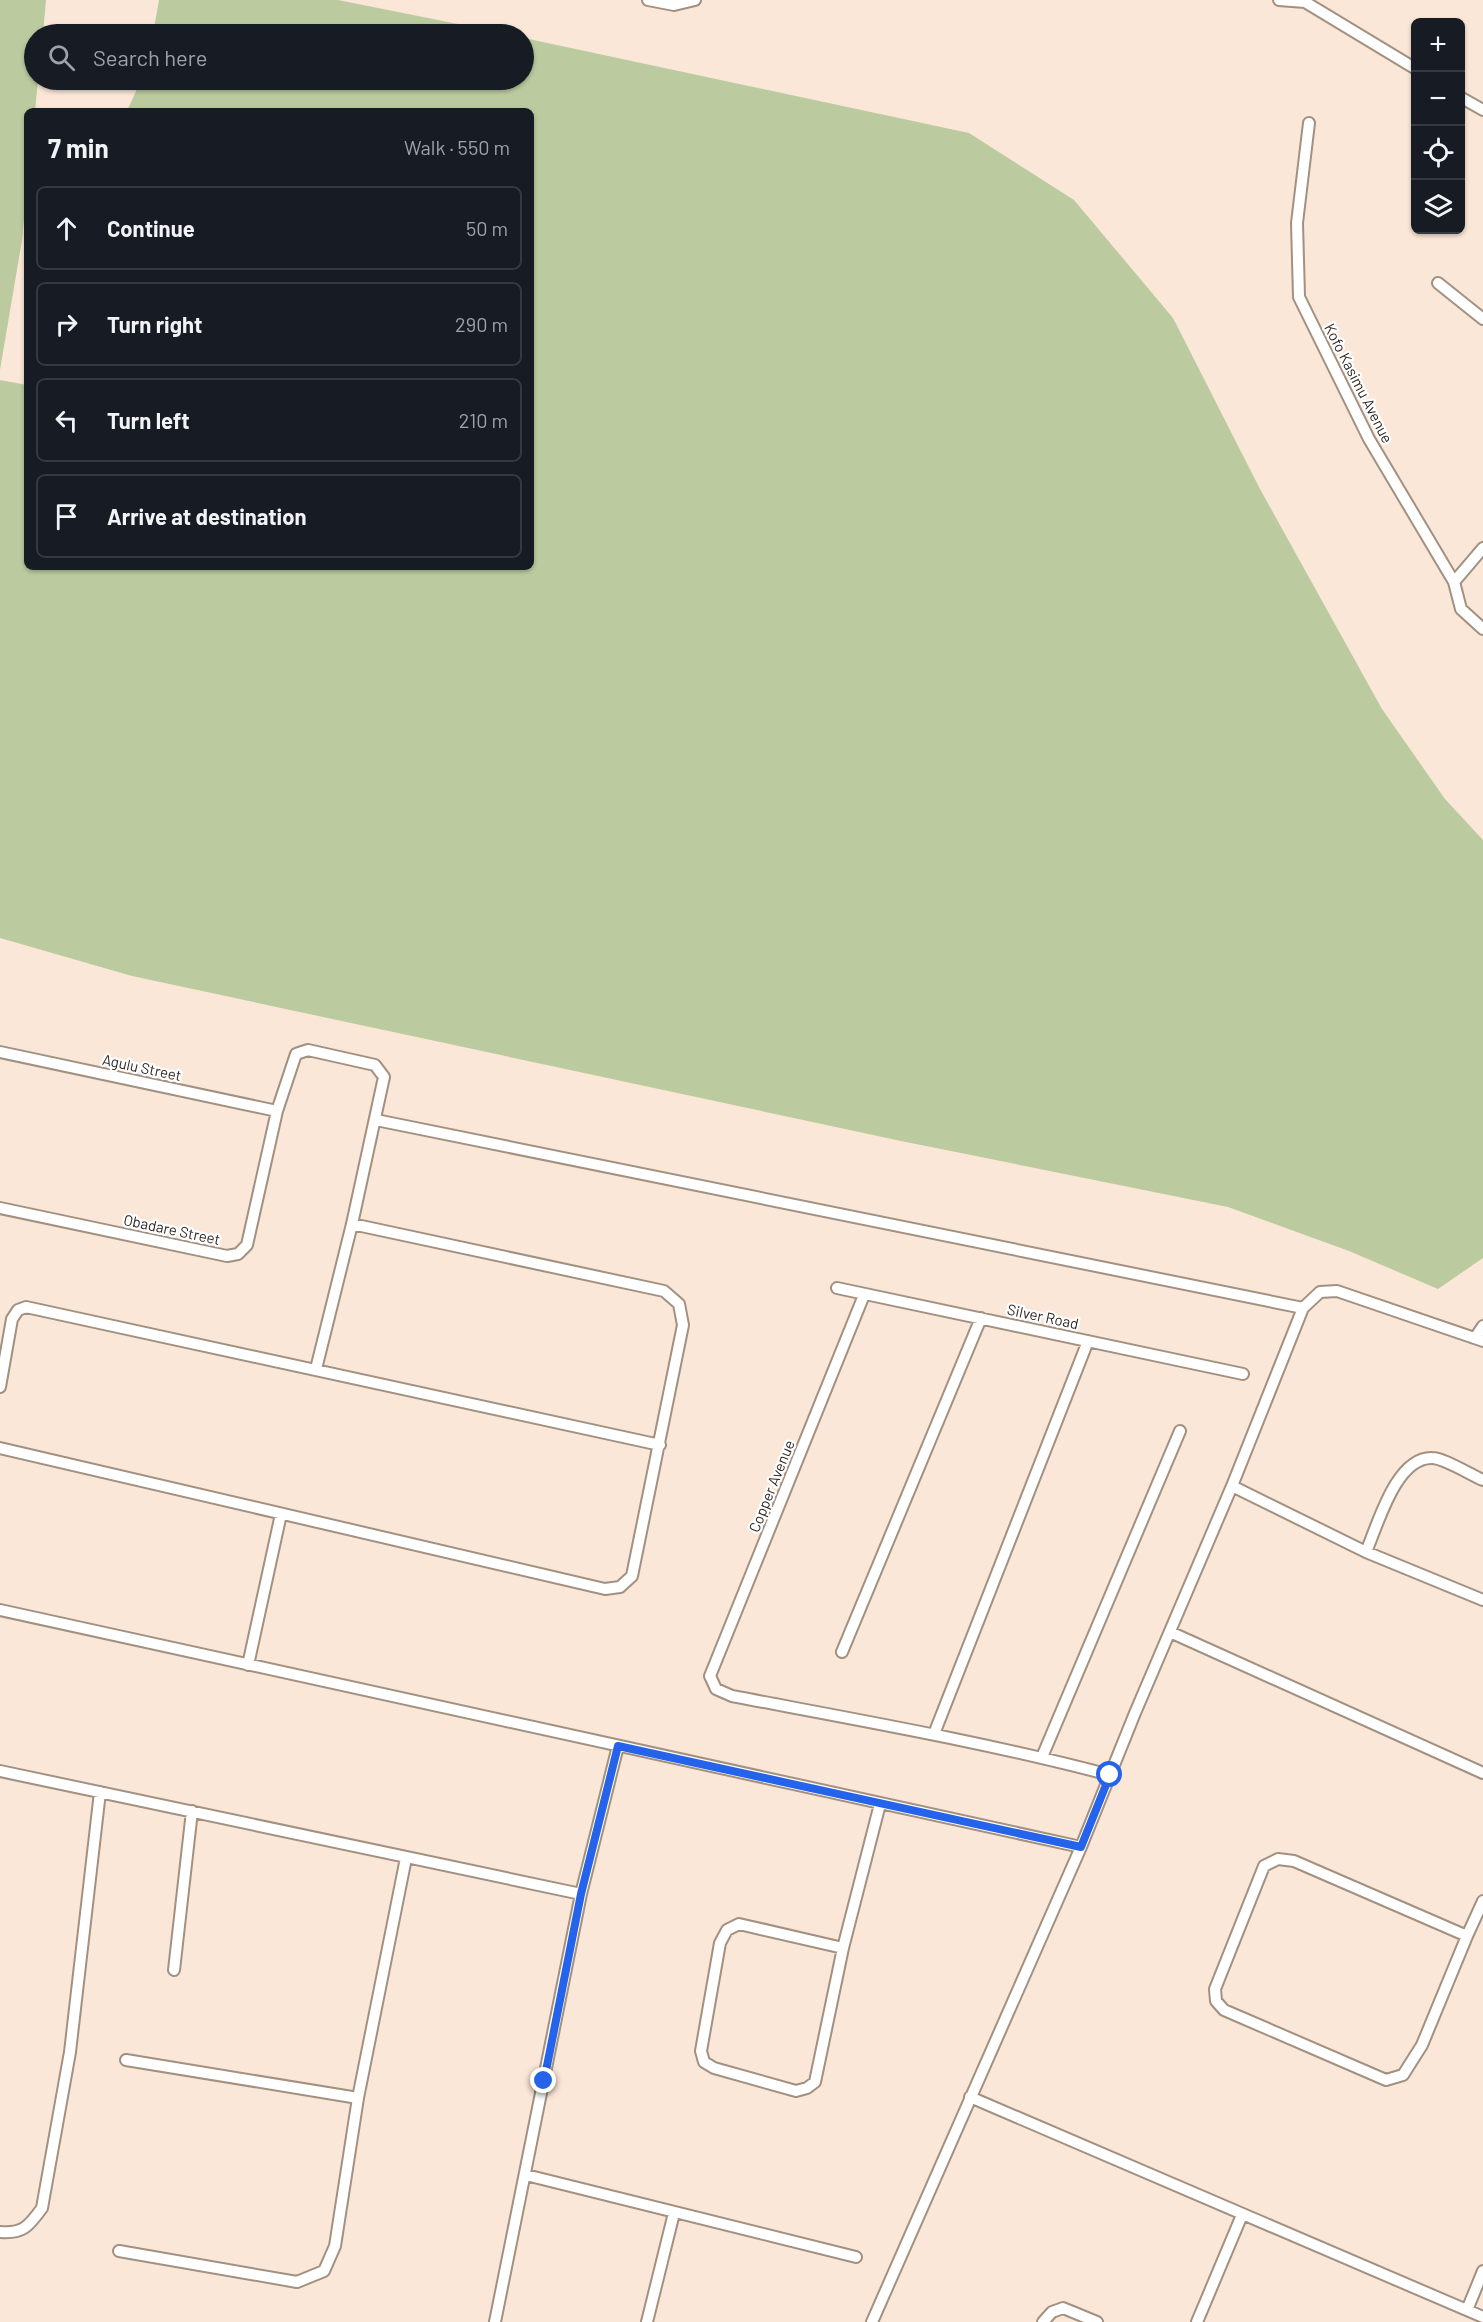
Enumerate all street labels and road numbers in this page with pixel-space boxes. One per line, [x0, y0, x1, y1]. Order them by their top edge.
street label: Kofo Kasimu Avenue [1321, 320, 1397, 446]
street label: Agulu Street [101, 1050, 183, 1084]
street label: Obadare Street [122, 1210, 222, 1248]
street label: Silver Road [1006, 1300, 1080, 1332]
street label: Copper Avenue [744, 1437, 798, 1535]

